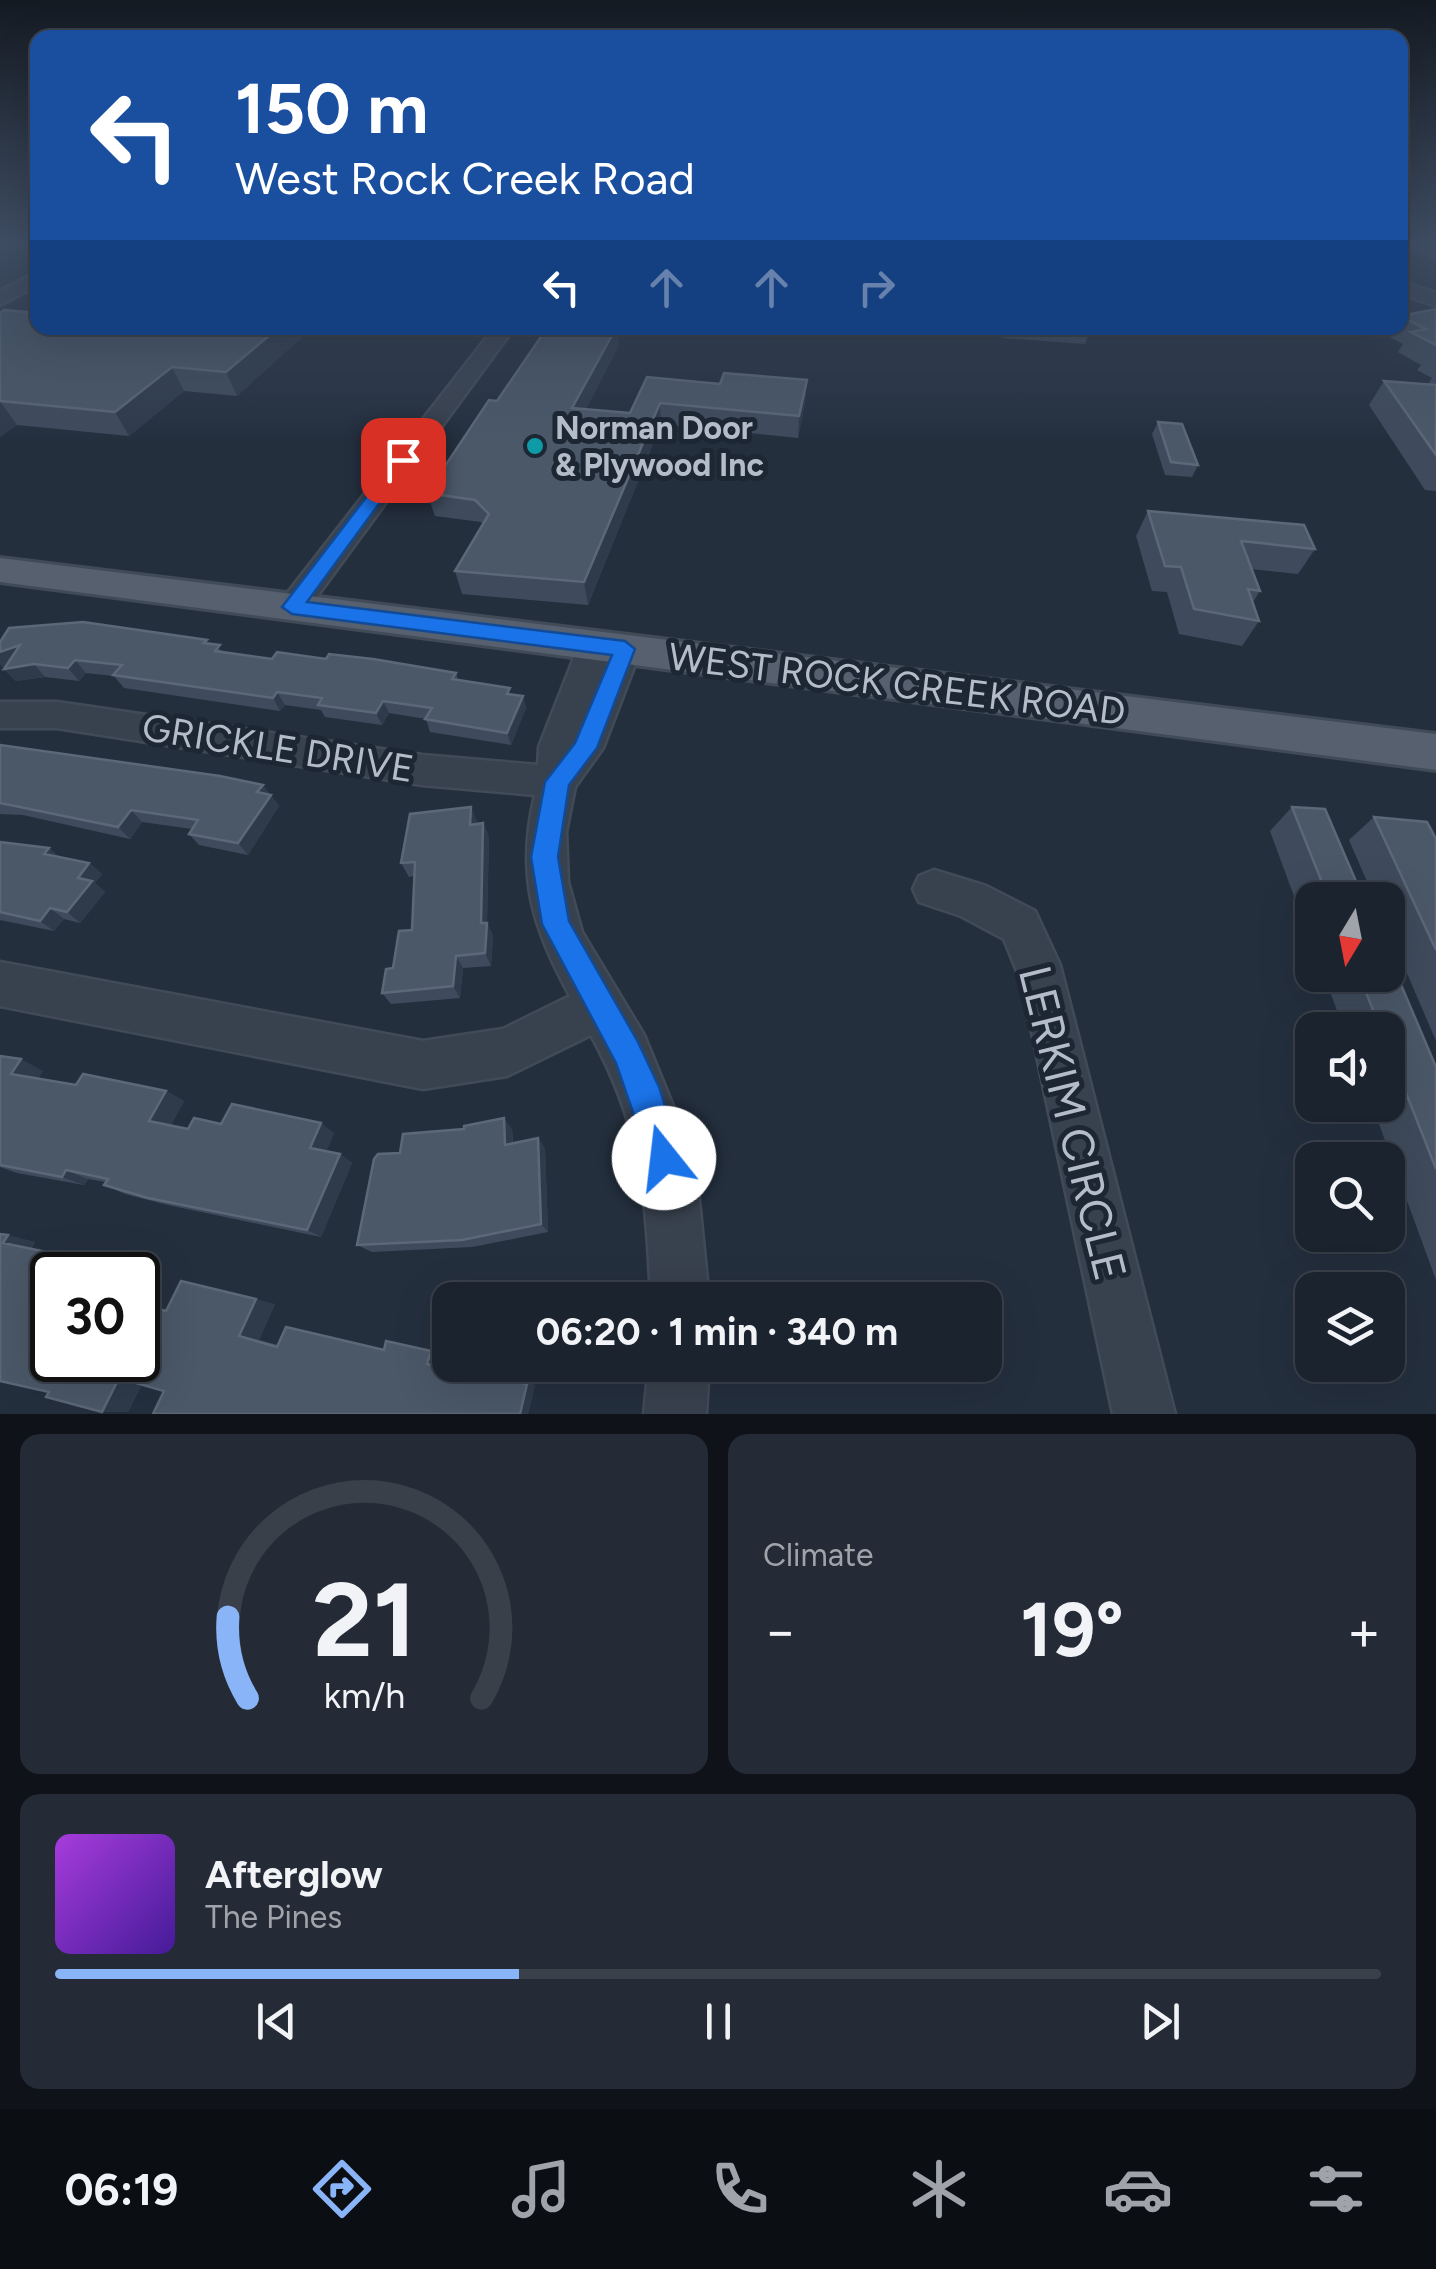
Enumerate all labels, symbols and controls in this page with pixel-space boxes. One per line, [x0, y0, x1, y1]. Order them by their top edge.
text: 150 m [235, 66, 428, 151]
icon: left [70, 70, 200, 200]
text: West Rock Creek Road [235, 151, 695, 205]
icon: left [534, 260, 589, 315]
icon: ahead [639, 260, 694, 315]
icon: ahead [744, 260, 799, 315]
icon: right [849, 260, 904, 315]
place label: Norman Door & Plywood Inc [555, 409, 764, 484]
pin [361, 418, 446, 503]
icon: arrive [376, 433, 431, 488]
marker: Norman Door & Plywood Inc [524, 435, 546, 457]
street label: WEST ROCK CREEK ROAD [666, 633, 1128, 735]
street label: GRICKLE DRIVE [139, 704, 417, 792]
north arrow [1295, 882, 1405, 992]
map controls [1295, 882, 1405, 1382]
street label: LERKIM CIRCLE [1008, 960, 1138, 1286]
button: sound [1295, 1012, 1405, 1122]
position arrow [612, 1106, 716, 1210]
button: search [1295, 1142, 1405, 1252]
speed limit sign: 30 [30, 1252, 160, 1382]
button: layers [1295, 1272, 1405, 1382]
text: 06:20 · 1 min · 340 m [536, 1309, 898, 1355]
text: Climate [763, 1536, 874, 1574]
text: 21 [312, 1557, 416, 1682]
text: 19° [1020, 1585, 1124, 1675]
text: − [763, 1598, 797, 1664]
text: + [1347, 1598, 1381, 1664]
text: km/h [323, 1674, 405, 1717]
text: Afterglow [205, 1852, 383, 1898]
text: The Pines [205, 1898, 342, 1936]
icon: previous [249, 1994, 304, 2049]
icon: pause [691, 1994, 746, 2049]
icon: next [1133, 1994, 1188, 2049]
icon: directions [307, 2154, 377, 2224]
icon: music [506, 2154, 576, 2224]
icon: phone [705, 2154, 775, 2224]
icon: climate [904, 2154, 974, 2224]
icon: car [1103, 2154, 1173, 2224]
icon: filters [1301, 2154, 1371, 2224]
text: 06:19 [64, 2162, 178, 2216]

